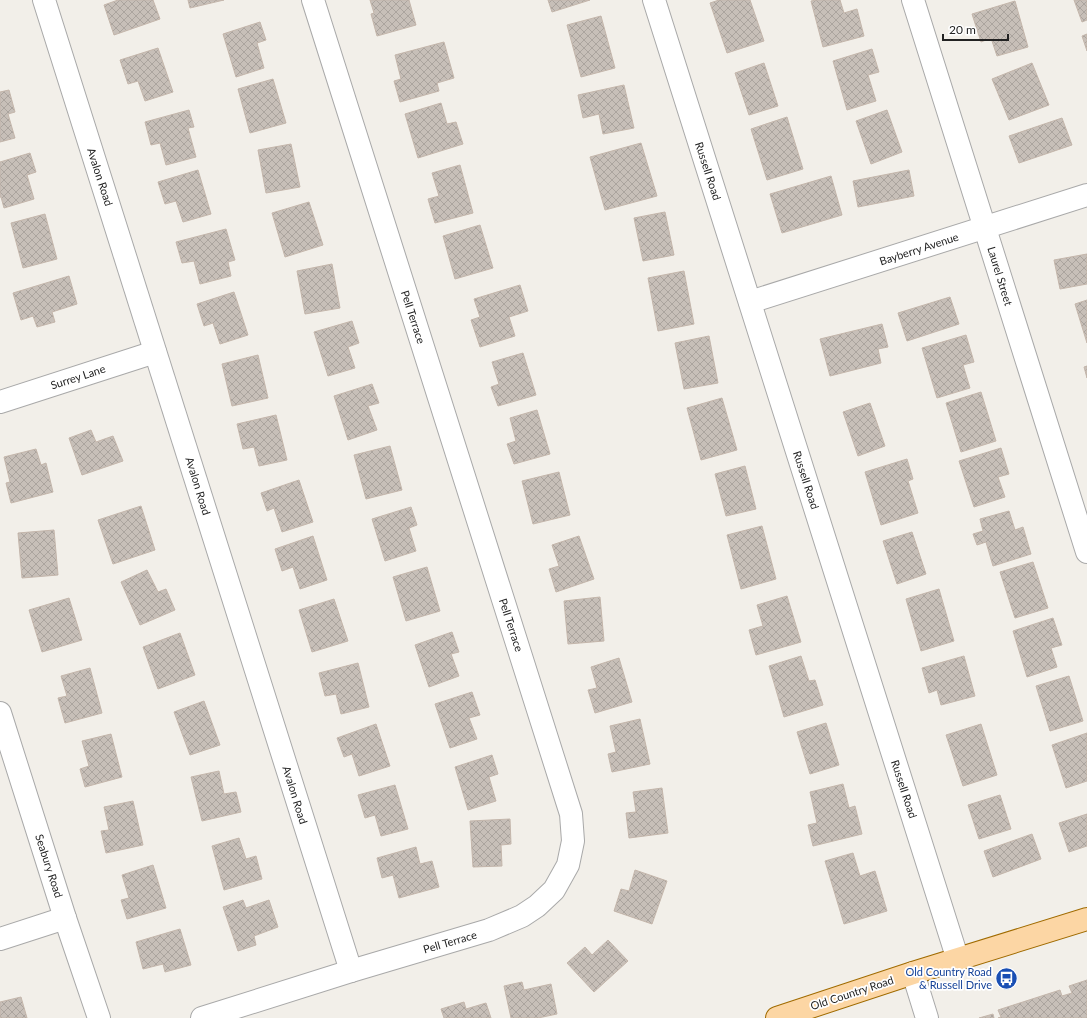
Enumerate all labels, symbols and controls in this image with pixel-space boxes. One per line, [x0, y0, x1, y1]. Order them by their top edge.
scale bar [943, 16, 1008, 42]
text: 20 m [949, 22, 976, 37]
street label: Russell Road [693, 140, 724, 202]
street label: Avalon Road [85, 146, 116, 207]
street label: Bayberry Avenue [878, 230, 960, 267]
street label: Laurel Street [985, 245, 1016, 307]
street label: Pell Terrace [399, 289, 428, 345]
street label: Surrey Lane [49, 362, 107, 391]
street label: Russell Road [791, 449, 822, 511]
street label: Avalon Road [183, 455, 213, 517]
street label: Pell Terrace [497, 597, 526, 653]
street label: Russell Road [889, 758, 920, 820]
street label: Avalon Road [280, 764, 310, 826]
street label: Seabury Road [33, 832, 66, 899]
street label: Pell Terrace [422, 928, 478, 955]
place label: Old Country Road & Russell Drive [905, 965, 992, 991]
bus stop icon: Old Country Road & Russell Drive [994, 965, 1020, 991]
street label: Old Country Road [809, 973, 895, 1012]

